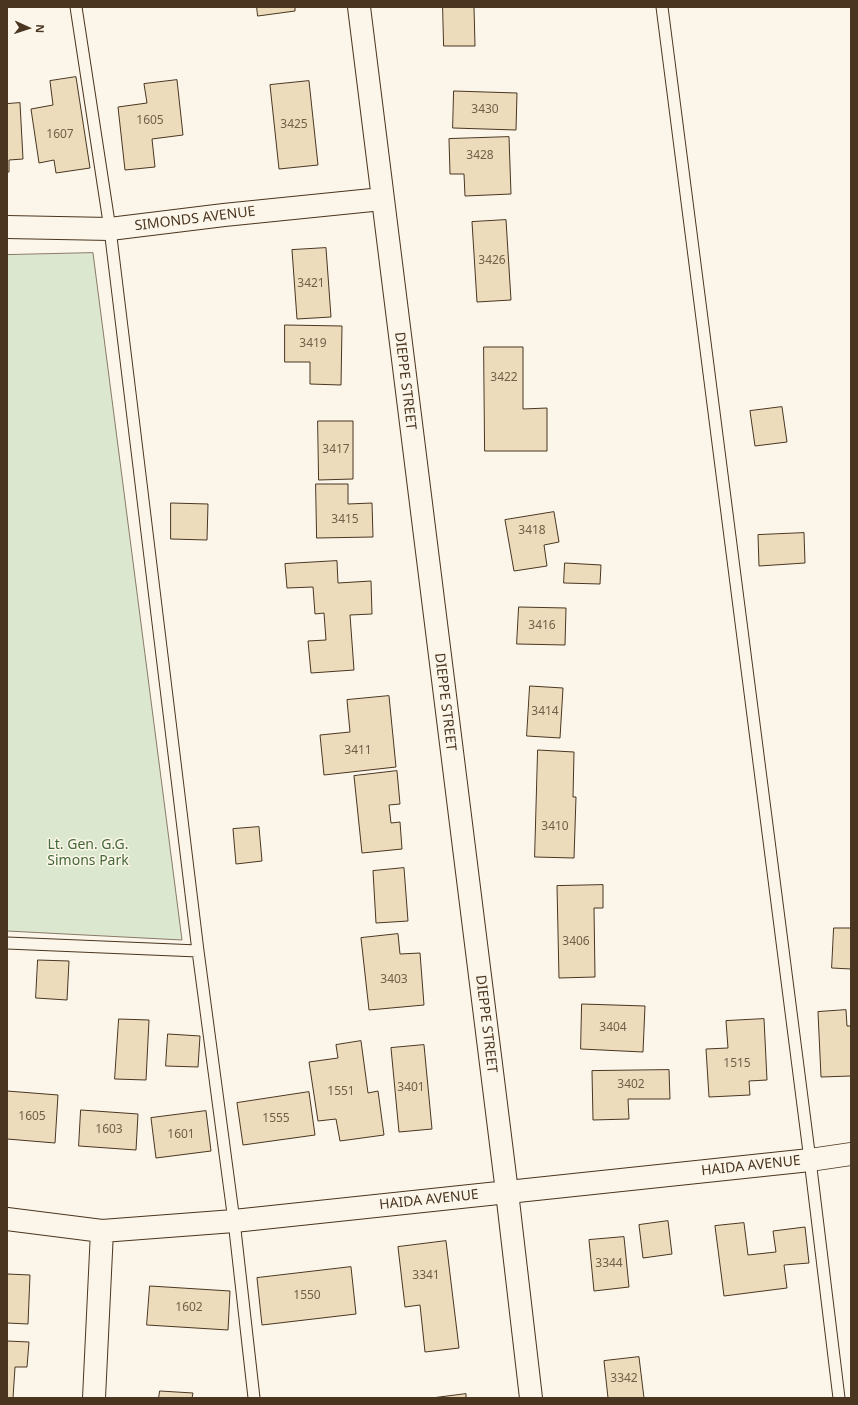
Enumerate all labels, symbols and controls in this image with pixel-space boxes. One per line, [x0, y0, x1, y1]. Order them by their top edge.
north arrow [8, 8, 48, 48]
text: N [33, 24, 48, 34]
house number: 3430 [471, 103, 499, 117]
house number: 1605 [136, 114, 164, 128]
house number: 3425 [280, 118, 308, 132]
house number: 1607 [46, 128, 74, 142]
house number: 3428 [466, 149, 494, 163]
street label: SIMONDS AVENUE [134, 203, 256, 235]
house number: 3426 [478, 254, 506, 268]
house number: 3421 [297, 277, 325, 291]
street label: DIEPPE STREET [391, 331, 419, 431]
house number: 3419 [299, 337, 327, 351]
house number: 3422 [490, 371, 518, 385]
house number: 3417 [322, 443, 350, 457]
house number: 3415 [331, 513, 359, 527]
house number: 3418 [518, 524, 546, 538]
house number: 3416 [528, 619, 556, 633]
street label: DIEPPE STREET [431, 652, 459, 752]
house number: 3414 [531, 705, 559, 719]
house number: 3411 [344, 744, 372, 758]
house number: 3410 [541, 820, 569, 834]
park label: Lt. Gen. G.G. Simons Park [47, 837, 129, 870]
house number: 3406 [562, 935, 590, 949]
house number: 3403 [380, 973, 408, 987]
street label: DIEPPE STREET [472, 974, 500, 1074]
house number: 3404 [599, 1021, 627, 1035]
house number: 1515 [723, 1057, 751, 1071]
house number: 3402 [617, 1078, 645, 1092]
house number: 3401 [397, 1081, 425, 1095]
house number: 1551 [327, 1085, 355, 1099]
house number: 1605 [18, 1110, 46, 1124]
house number: 1555 [262, 1112, 290, 1126]
house number: 1603 [95, 1123, 123, 1137]
house number: 1601 [167, 1128, 195, 1142]
street label: HAIDA AVENUE [700, 1152, 802, 1180]
street label: HAIDA AVENUE [378, 1186, 480, 1214]
house number: 3344 [595, 1257, 623, 1271]
house number: 3341 [412, 1269, 440, 1283]
house number: 1550 [293, 1289, 321, 1303]
house number: 1602 [175, 1301, 203, 1315]
house number: 3342 [610, 1372, 638, 1386]

